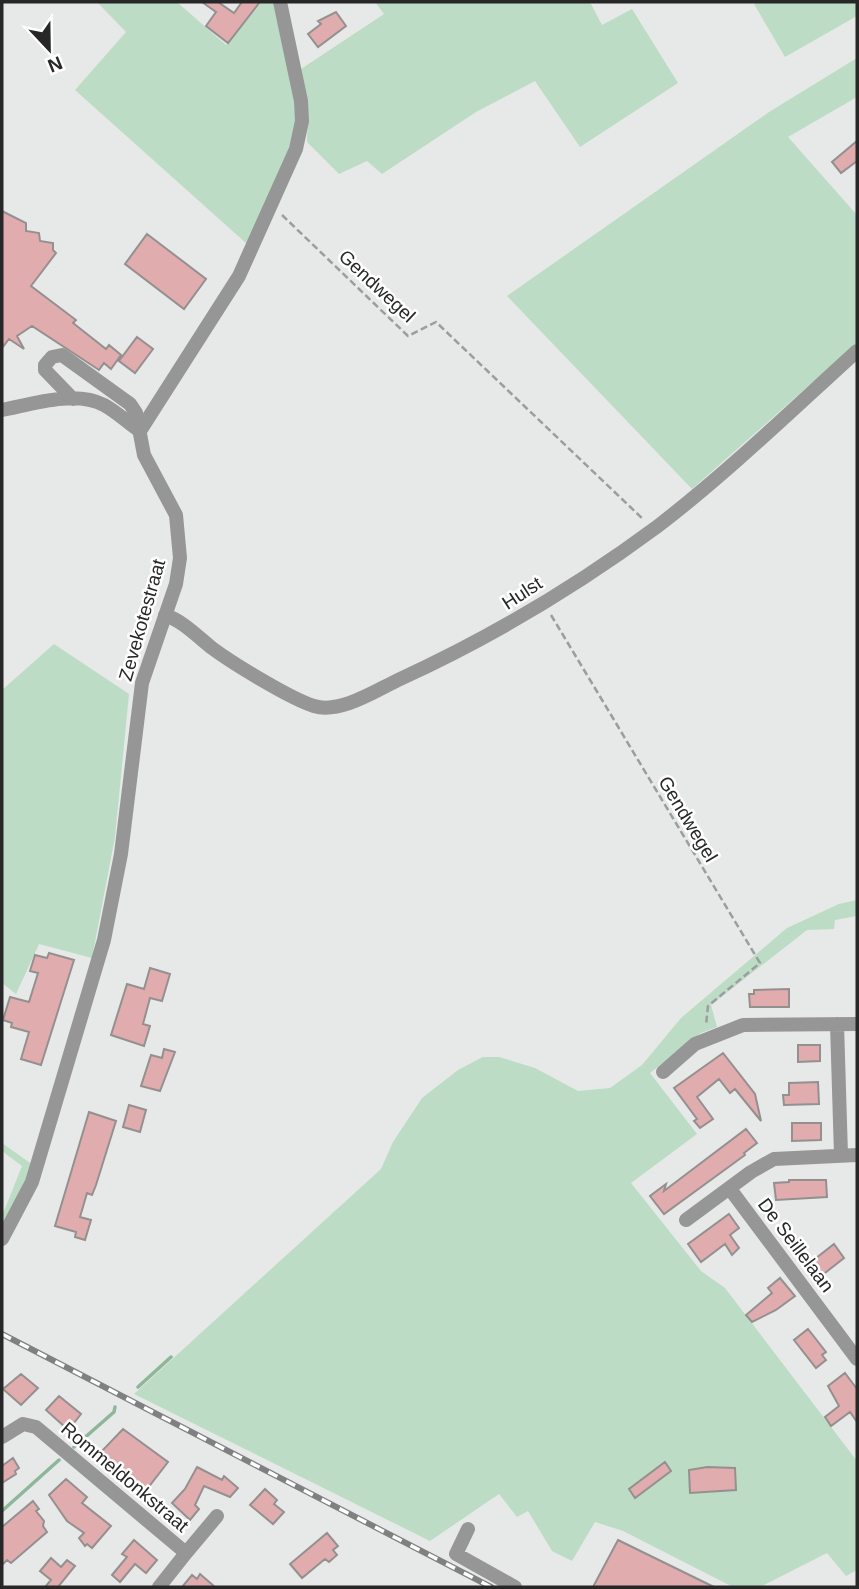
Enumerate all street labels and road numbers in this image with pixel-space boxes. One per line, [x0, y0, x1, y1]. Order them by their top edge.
street label: Gendwegel [335, 246, 419, 326]
street label: Zevekotestraat [115, 556, 170, 683]
street label: Hulst [498, 572, 546, 614]
street label: Gendwegel [654, 772, 722, 866]
street label: De Seillelaan [754, 1194, 838, 1296]
street label: Rommeldonkstraat [57, 1418, 193, 1537]

